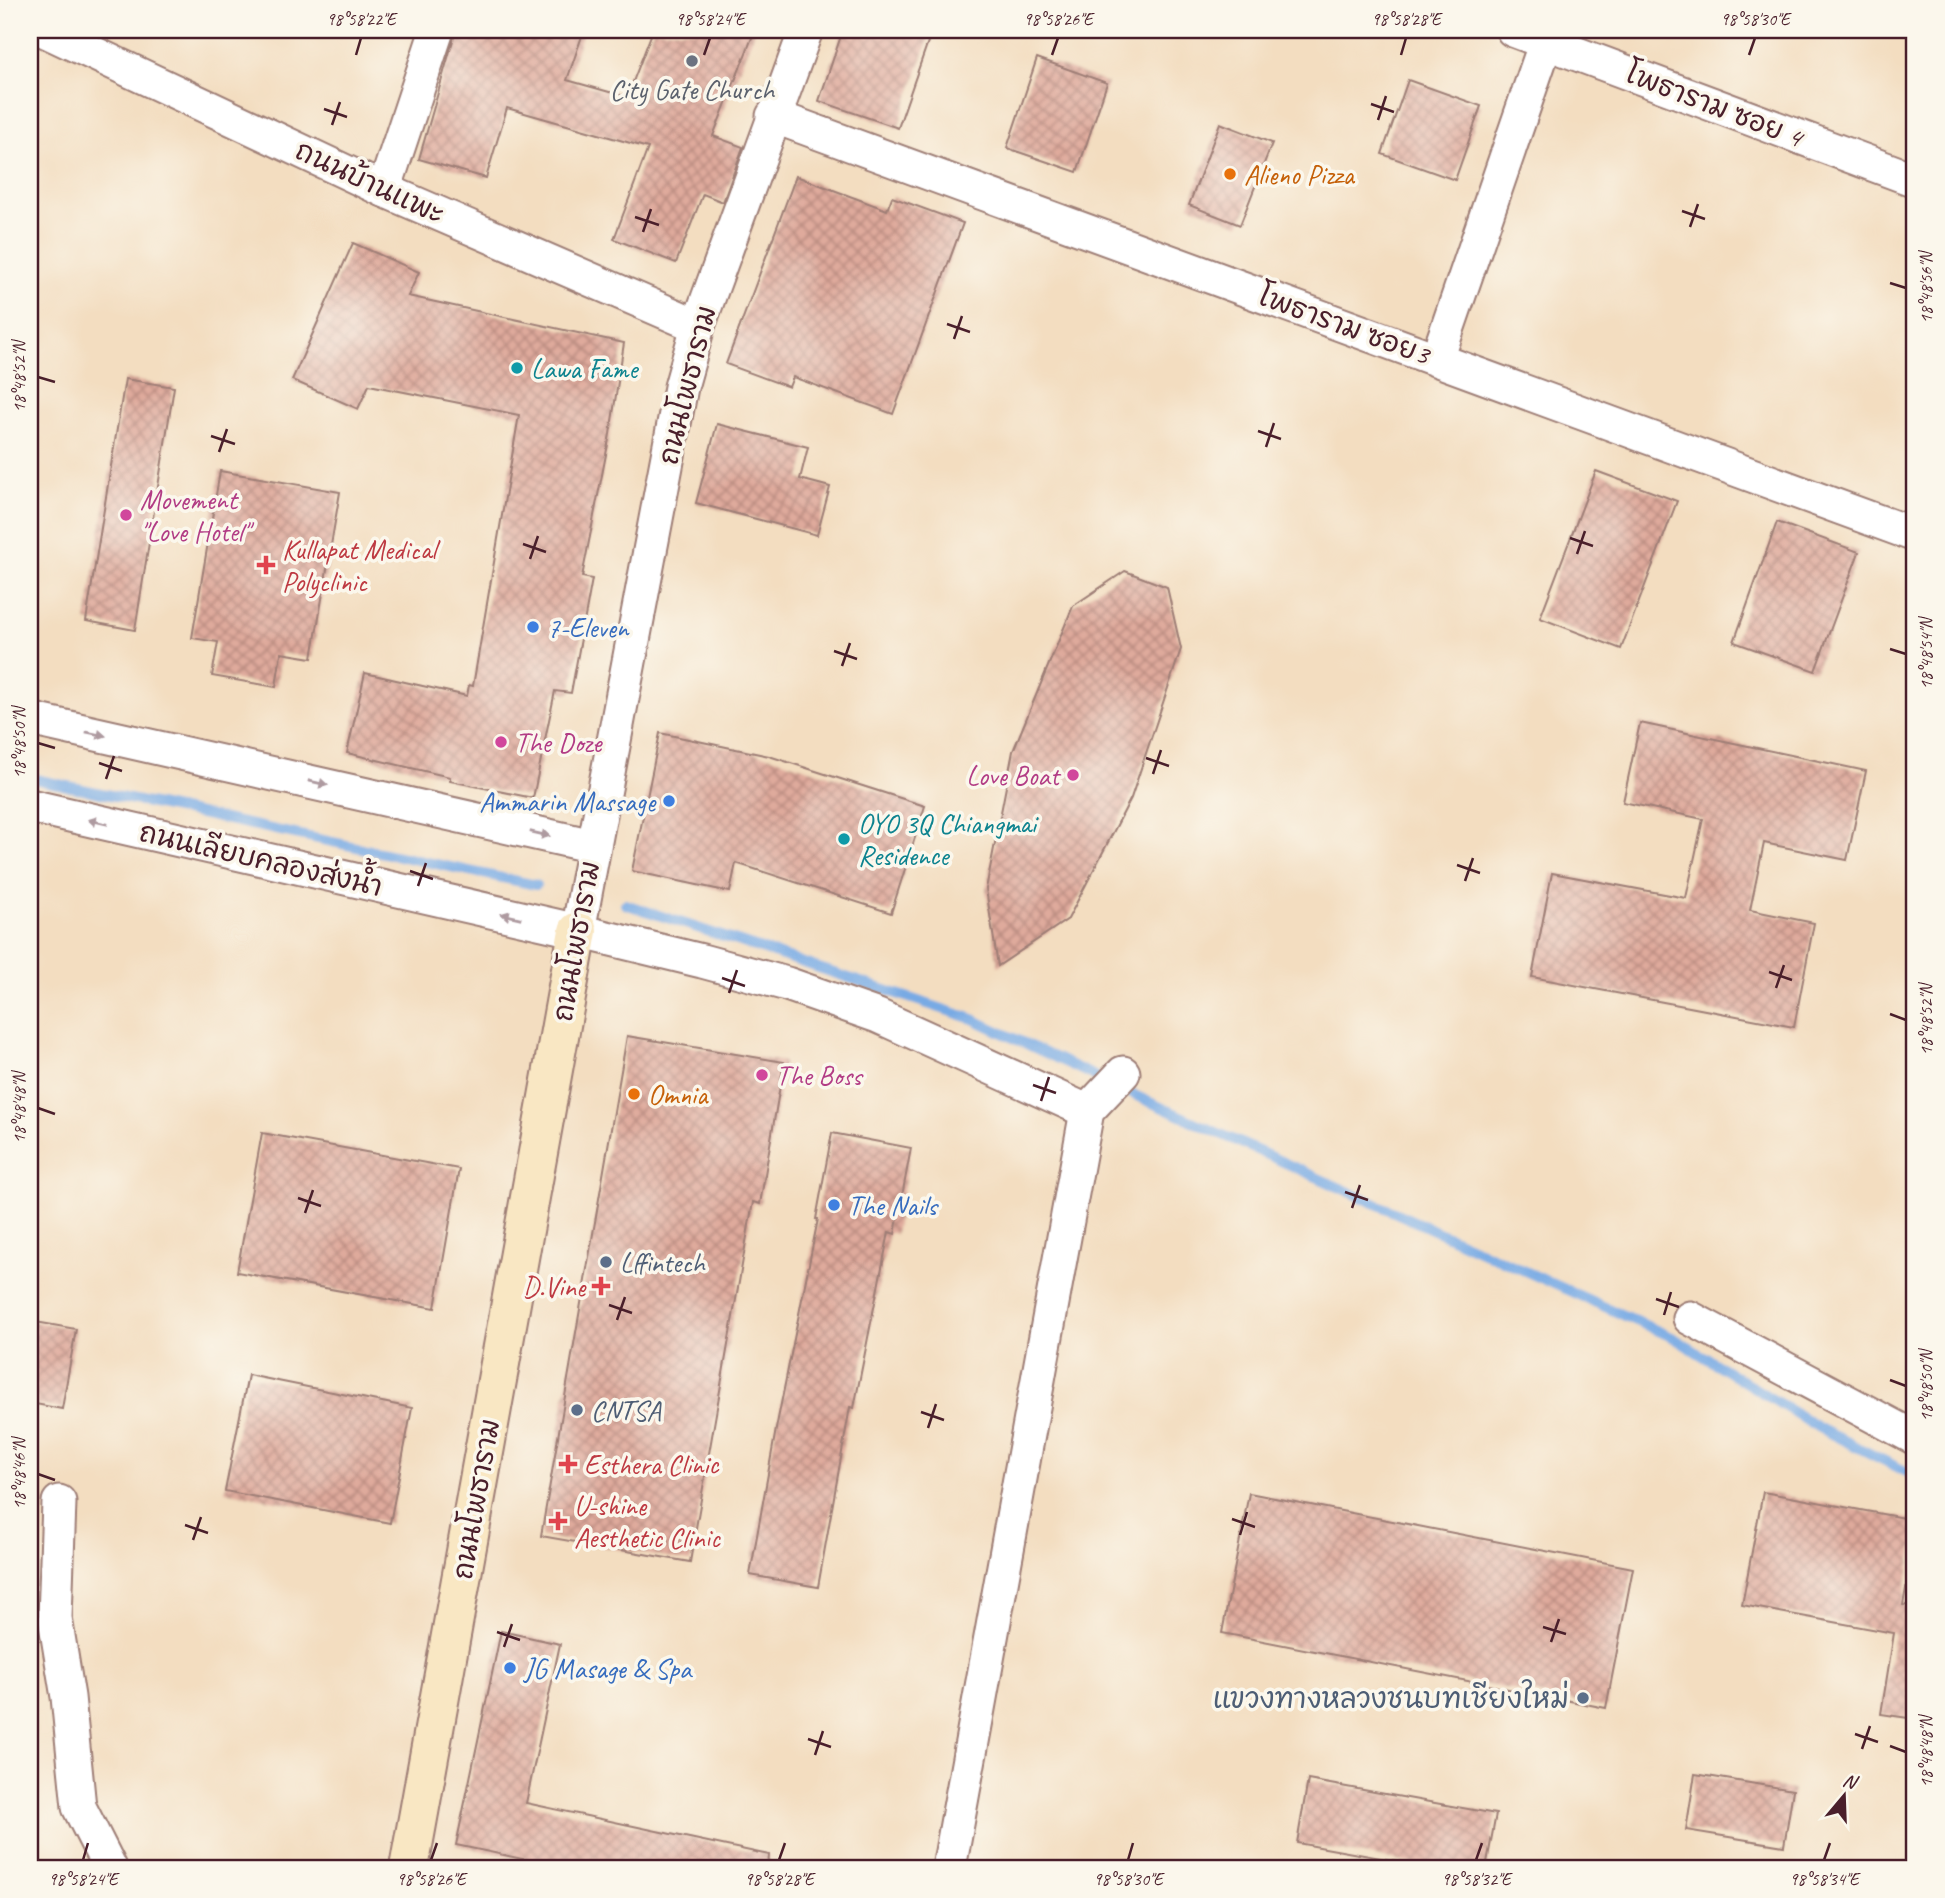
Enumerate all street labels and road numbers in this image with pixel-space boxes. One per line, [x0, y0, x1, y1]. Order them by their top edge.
street label: โพธาราม ซอย 4 [1621, 53, 1810, 156]
street label: ถนนบ้านแพะ [290, 131, 451, 232]
street label: โพธาราม ซอย3 [1254, 276, 1437, 373]
street label: ถนนโพธาราม [648, 301, 724, 468]
street label: ถนนเลียบคลองส่งน้ำ [136, 805, 388, 904]
street label: ถนนโพธาราม [543, 857, 607, 1024]
street label: ถนนโพธาราม [443, 1415, 507, 1582]

